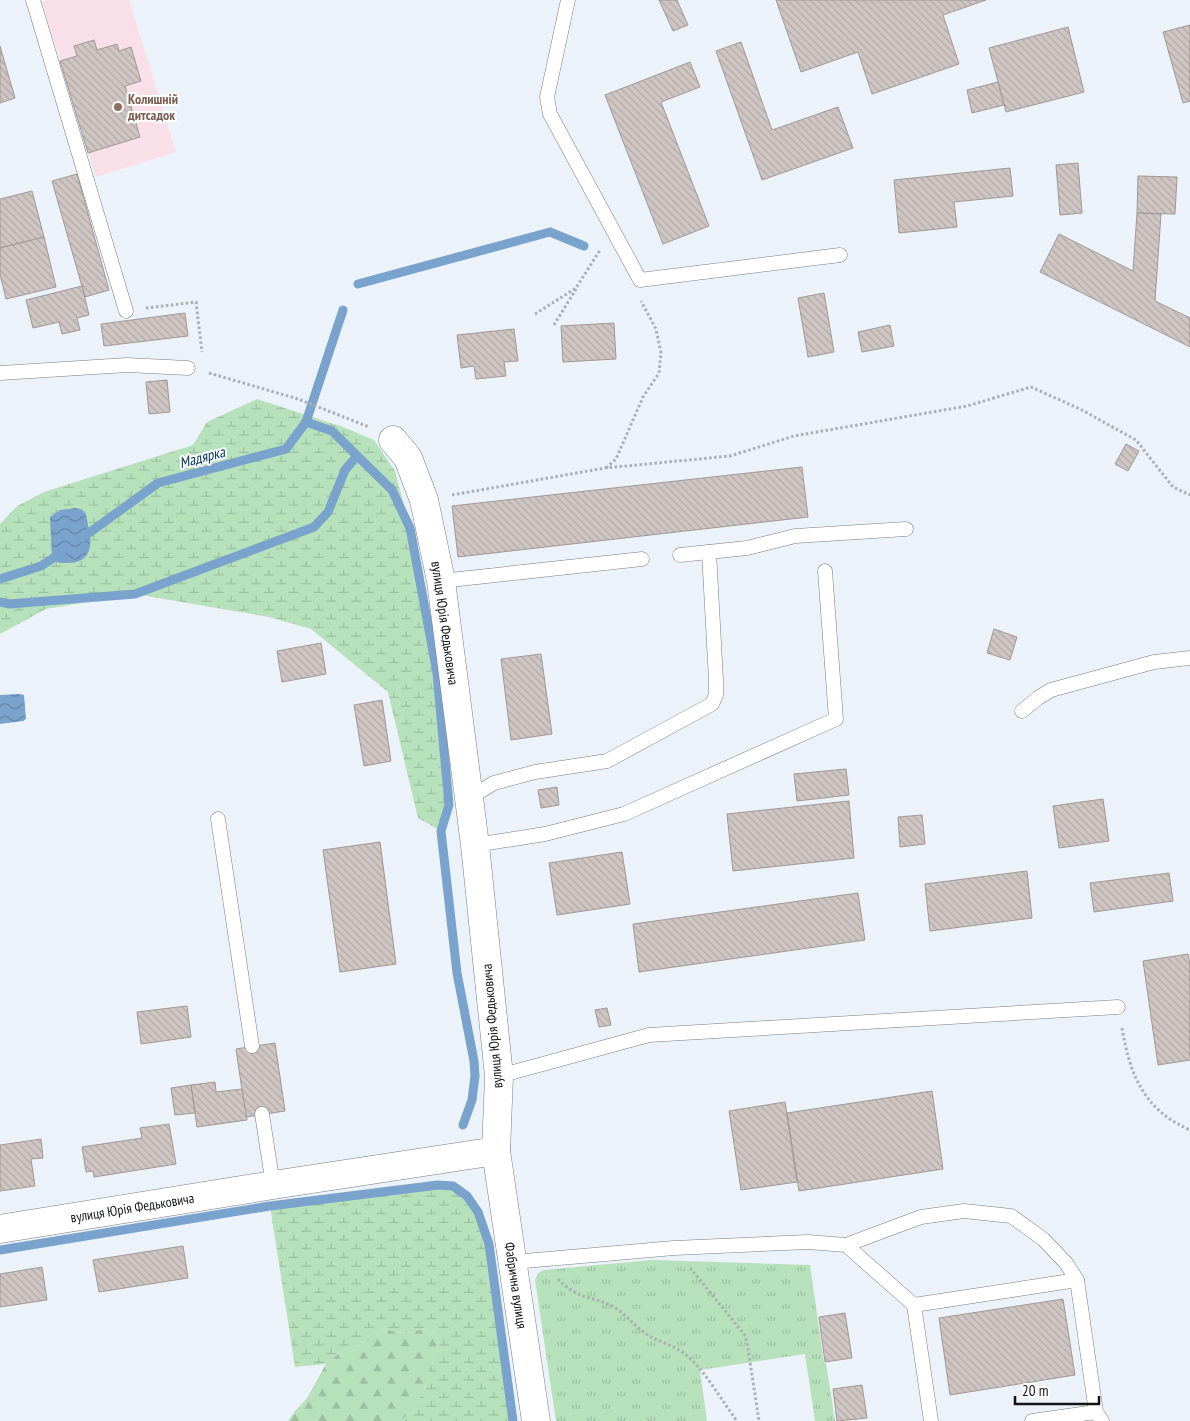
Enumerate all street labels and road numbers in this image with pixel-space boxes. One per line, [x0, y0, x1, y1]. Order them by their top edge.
street label: вулиця Юрія Федьковича [427, 560, 463, 686]
street label: вулиця Юрія Федьковича [478, 963, 506, 1089]
street label: вулиця Юрія Федьковича [69, 1189, 195, 1227]
street label: Фабрична вулиця [501, 1241, 531, 1330]

